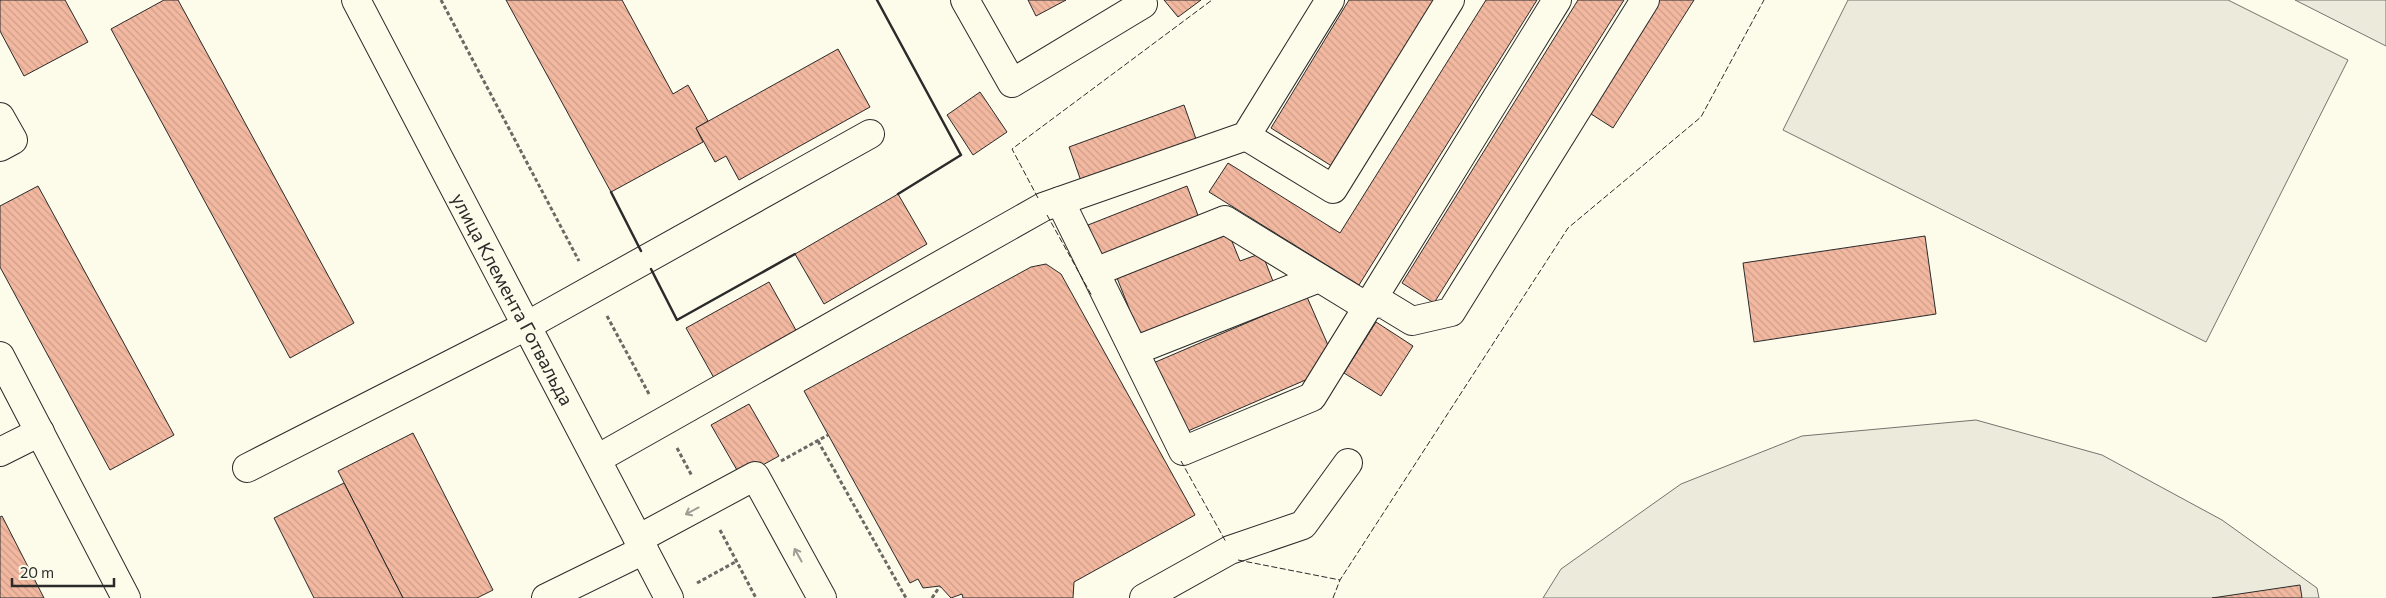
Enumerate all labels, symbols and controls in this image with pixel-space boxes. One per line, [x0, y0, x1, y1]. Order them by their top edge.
street label: улица Клемента Готвальда [447, 189, 579, 409]
one-way arrow [685, 507, 700, 516]
one-way arrow [793, 549, 803, 563]
scale bar [12, 556, 115, 588]
text: 20 m [20, 563, 54, 581]

